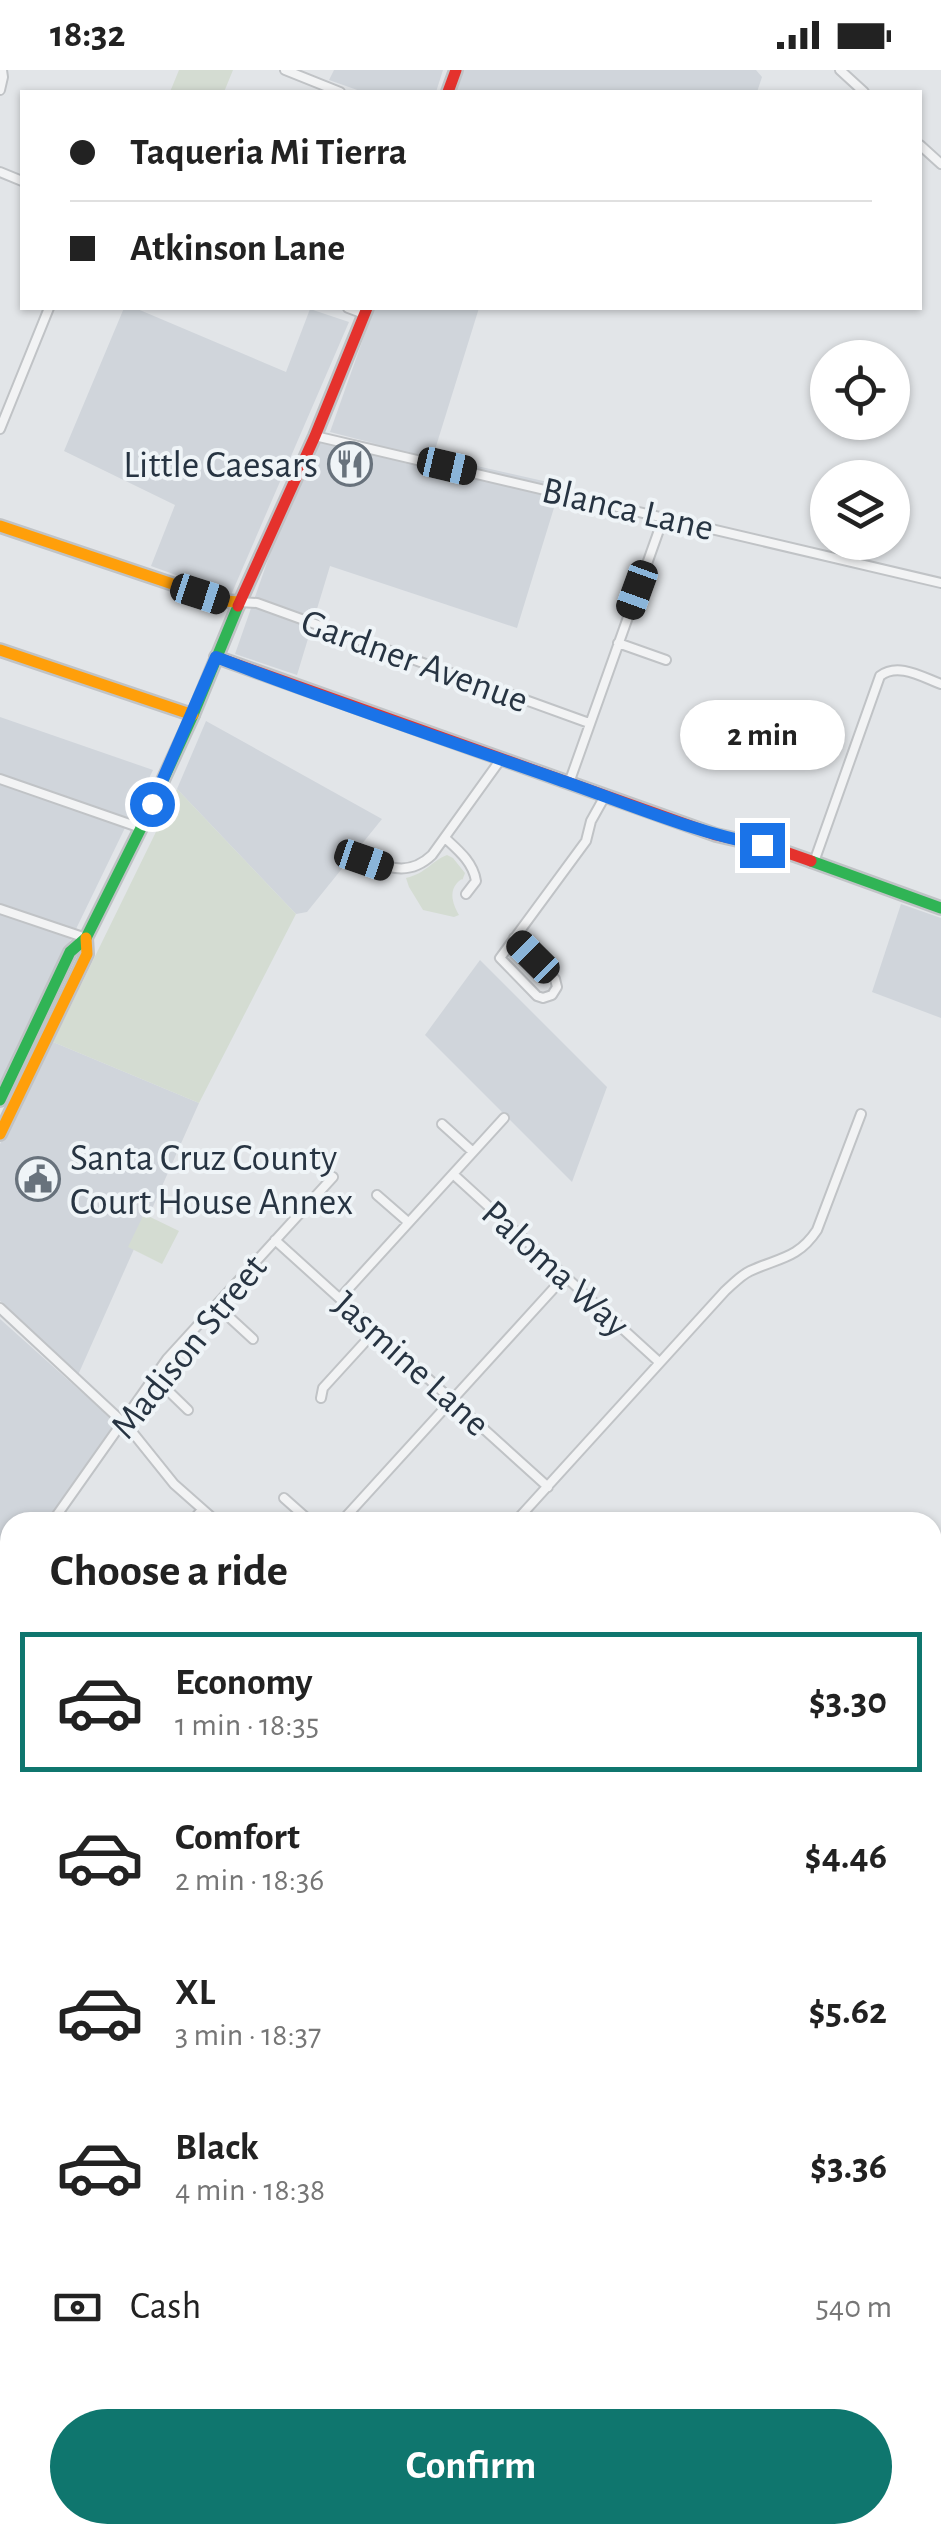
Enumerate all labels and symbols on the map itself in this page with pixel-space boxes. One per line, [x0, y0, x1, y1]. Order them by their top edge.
restaurant icon: Little Caesars [327, 441, 373, 487]
car [414, 445, 480, 487]
place label: Little Caesars [123, 447, 318, 485]
street label: Blanca Lane [538, 472, 717, 548]
car [613, 557, 661, 623]
car [167, 570, 233, 618]
street label: Gardner Avenue [296, 603, 533, 720]
callout: 2 min [680, 700, 844, 770]
route start [130, 782, 175, 827]
route end [740, 823, 785, 868]
car [331, 836, 397, 884]
car [501, 925, 565, 989]
place label: Santa Cruz County Court House Annex [70, 1140, 353, 1222]
public building icon: Santa Cruz County Court House Annex [15, 1156, 61, 1202]
street label: Paloma Way [474, 1194, 636, 1345]
street label: Madison Street [104, 1248, 275, 1446]
street label: Jasmine Lane [325, 1285, 496, 1444]

